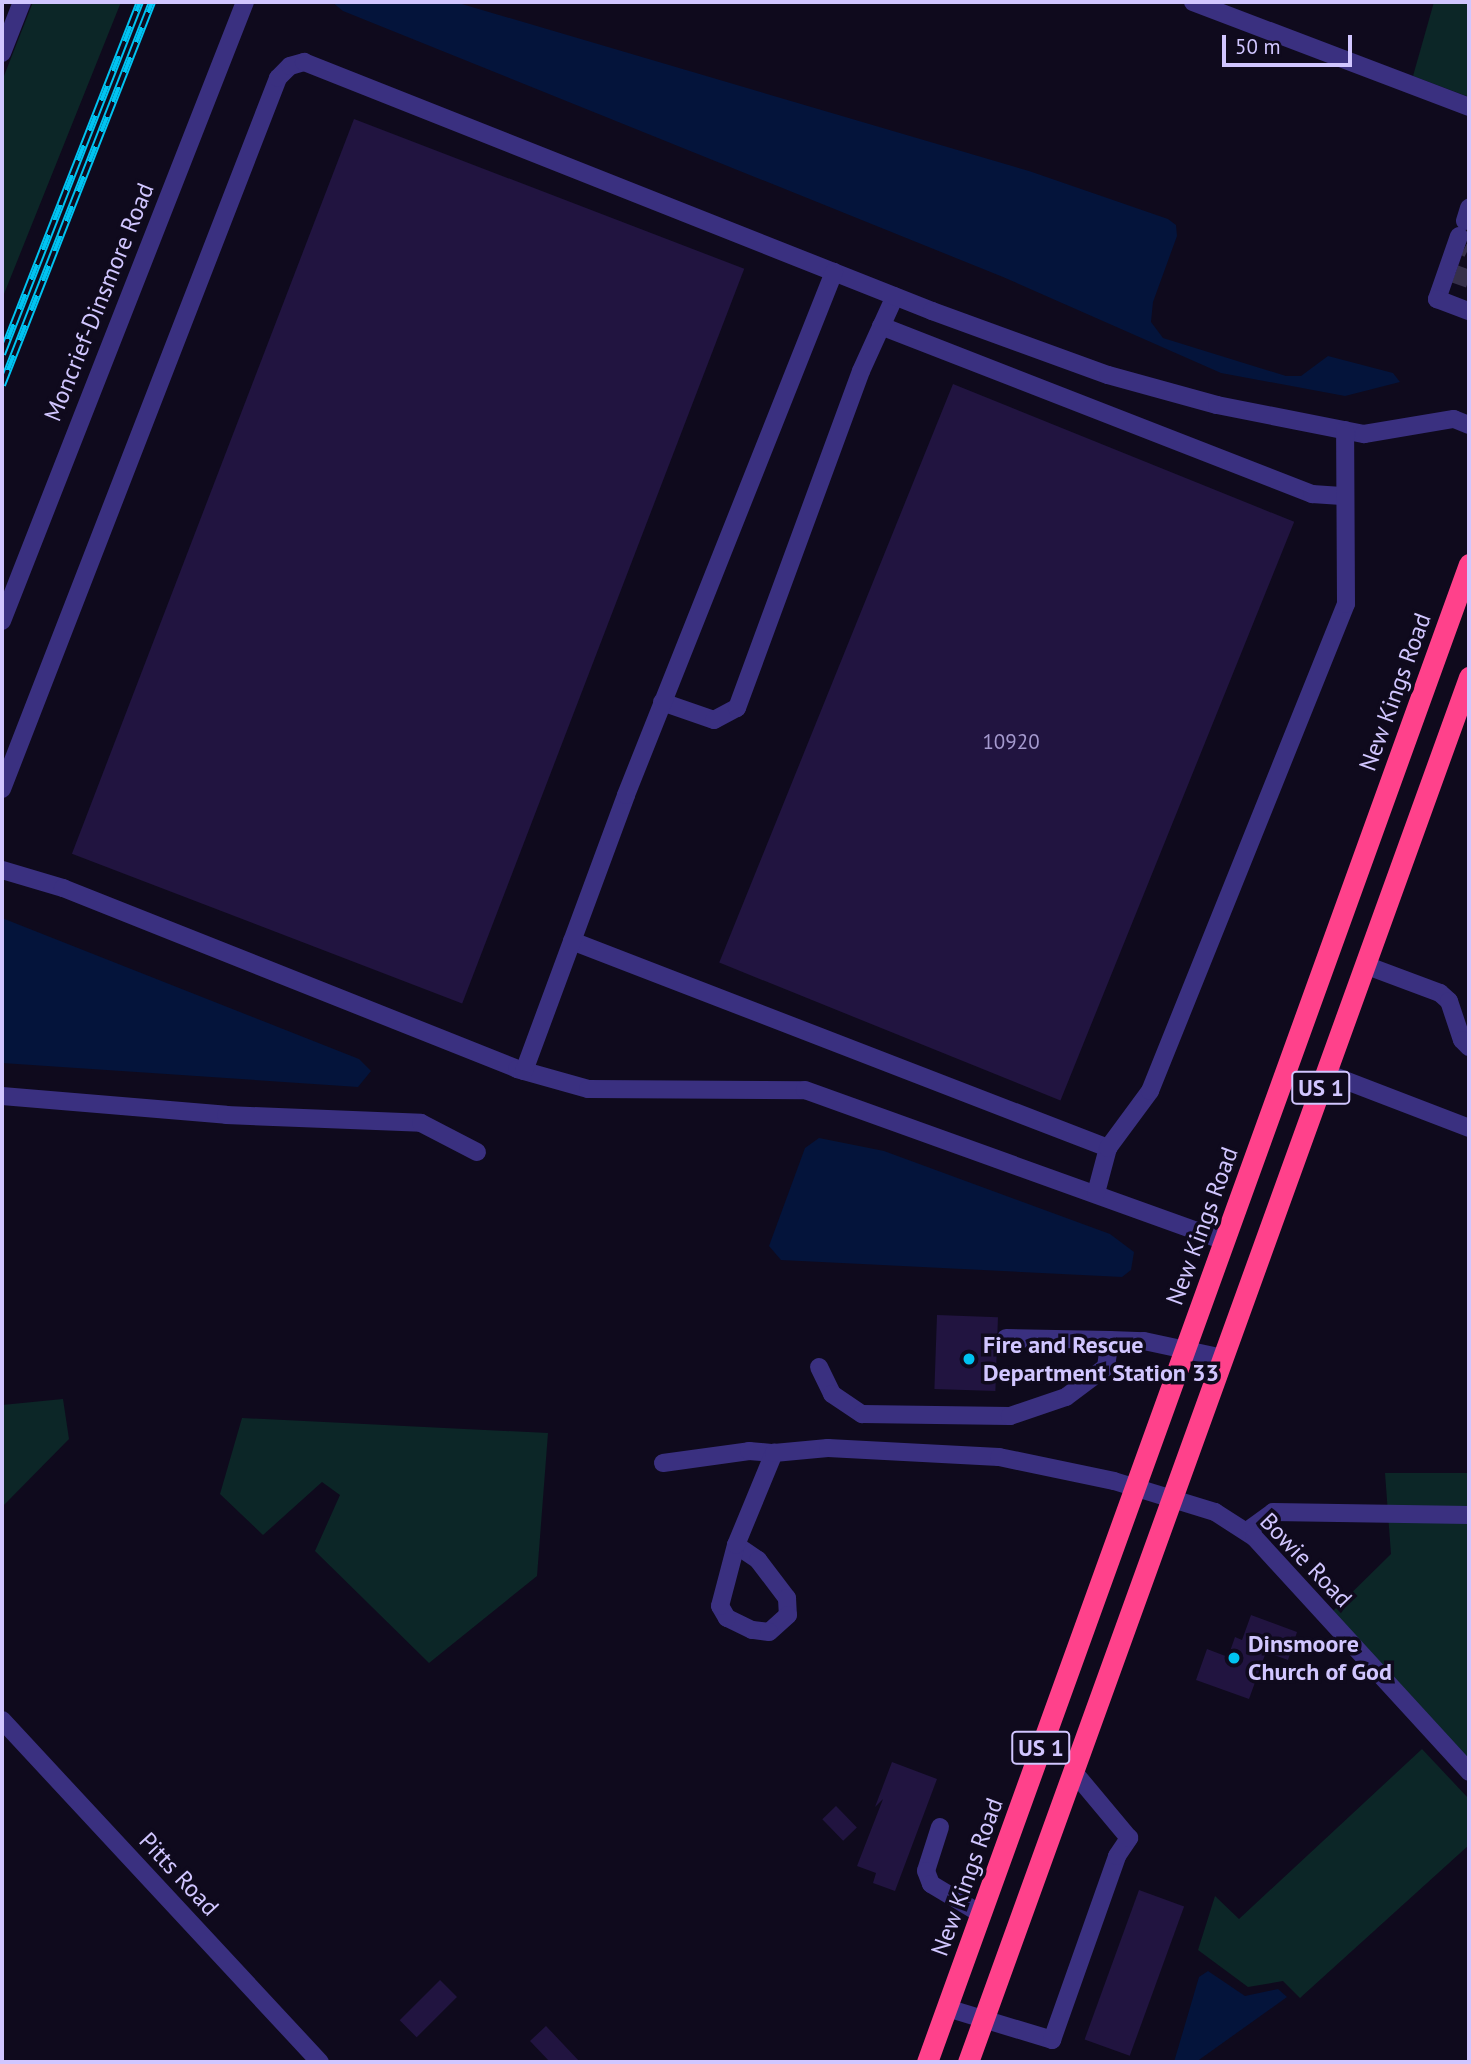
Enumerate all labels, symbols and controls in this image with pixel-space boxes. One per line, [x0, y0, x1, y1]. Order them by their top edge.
scale bar [1226, 21, 1356, 65]
text: 50 m [1235, 33, 1281, 60]
street label: Moncrief-Dinsmore Road [38, 179, 160, 425]
street label: New Kings Road [1353, 609, 1437, 775]
house number: 10920 [982, 729, 1040, 755]
road number: US 1 [1291, 1068, 1351, 1107]
street label: New Kings Road [1160, 1143, 1244, 1309]
place label: Fire and Rescue Department Station 33 [983, 1331, 1219, 1387]
marker: Fire and Rescue Department Station 33 [961, 1351, 977, 1367]
street label: Bowie Road [1254, 1507, 1358, 1613]
place label: Dinsmoore Church of God [1248, 1630, 1392, 1686]
marker: Dinsmoore Church of God [1226, 1650, 1242, 1666]
road number: US 1 [1011, 1728, 1071, 1768]
street label: New Kings Road [925, 1794, 1009, 1960]
street label: Pitts Road [133, 1826, 225, 1922]

